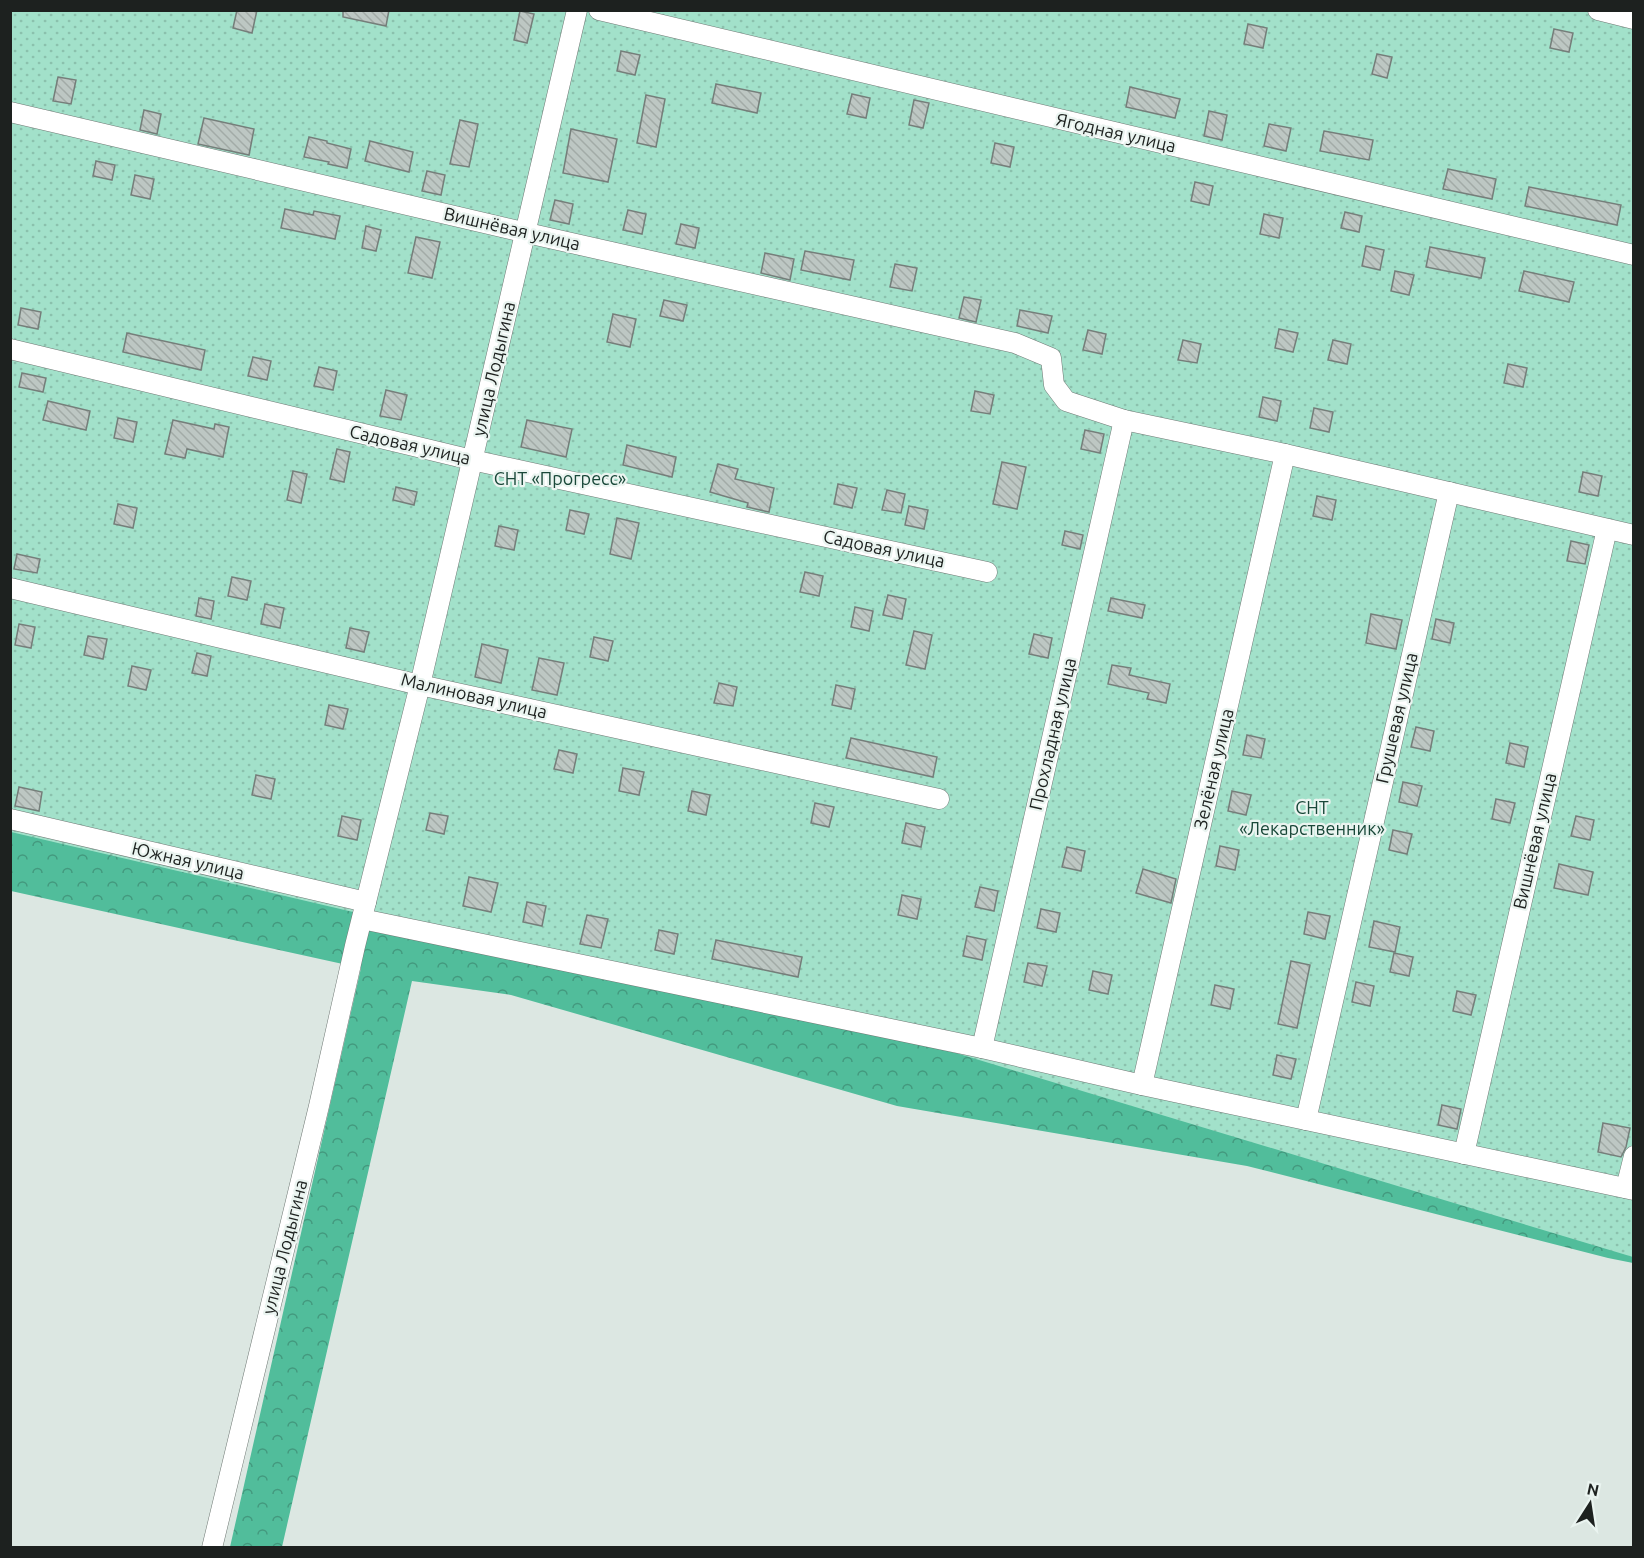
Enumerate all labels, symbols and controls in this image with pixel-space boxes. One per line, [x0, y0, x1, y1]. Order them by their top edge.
street label: Ягодная улица [1054, 109, 1178, 156]
street label: Вишнёвая улица [442, 203, 582, 253]
street label: улица Лодыгина [468, 299, 518, 438]
street label: Садовая улица [348, 420, 473, 468]
park label: СНТ «Прогресс» [494, 468, 626, 488]
street label: Садовая улица [822, 525, 947, 571]
street label: Грушевая улица [1371, 650, 1421, 785]
street label: Прохладная улица [1025, 656, 1079, 812]
street label: Малиновая улица [399, 668, 549, 722]
street label: Зелёная улица [1189, 706, 1237, 831]
street label: Вишнёвая улица [1509, 771, 1559, 911]
park label: СНТ «Лекарственник» [1239, 797, 1385, 838]
street label: Южная улица [130, 837, 246, 883]
street label: улица Лодыгина [258, 1177, 310, 1316]
north arrow [1560, 1474, 1620, 1534]
text: N [1585, 1479, 1601, 1499]

